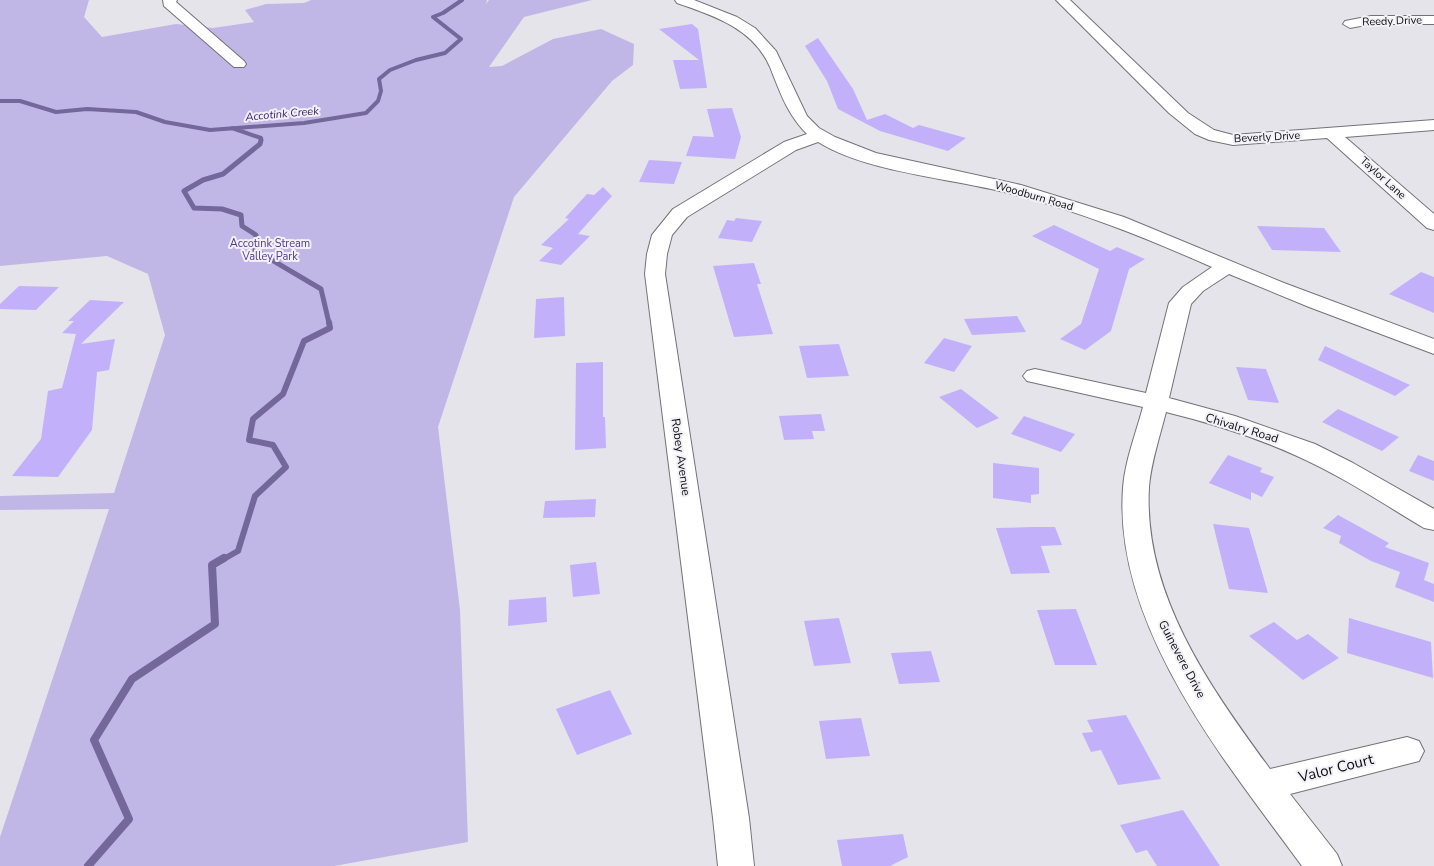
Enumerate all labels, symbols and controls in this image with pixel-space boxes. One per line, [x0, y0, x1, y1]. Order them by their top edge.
street label: Reedy Drive [1362, 12, 1422, 30]
water label: Accotink Creek [244, 103, 320, 125]
street label: Beverly Drive [1234, 128, 1301, 146]
street label: Taylor Lane [1357, 153, 1409, 203]
street label: Woodburn Road [993, 178, 1075, 214]
park label: Accotink Stream Valley Park [230, 236, 310, 264]
street label: Chivalry Road [1204, 409, 1280, 447]
street label: Robey Avenue [668, 417, 694, 497]
street label: Guinevere Drive [1155, 617, 1209, 701]
street label: Valor Court [1295, 749, 1376, 787]

